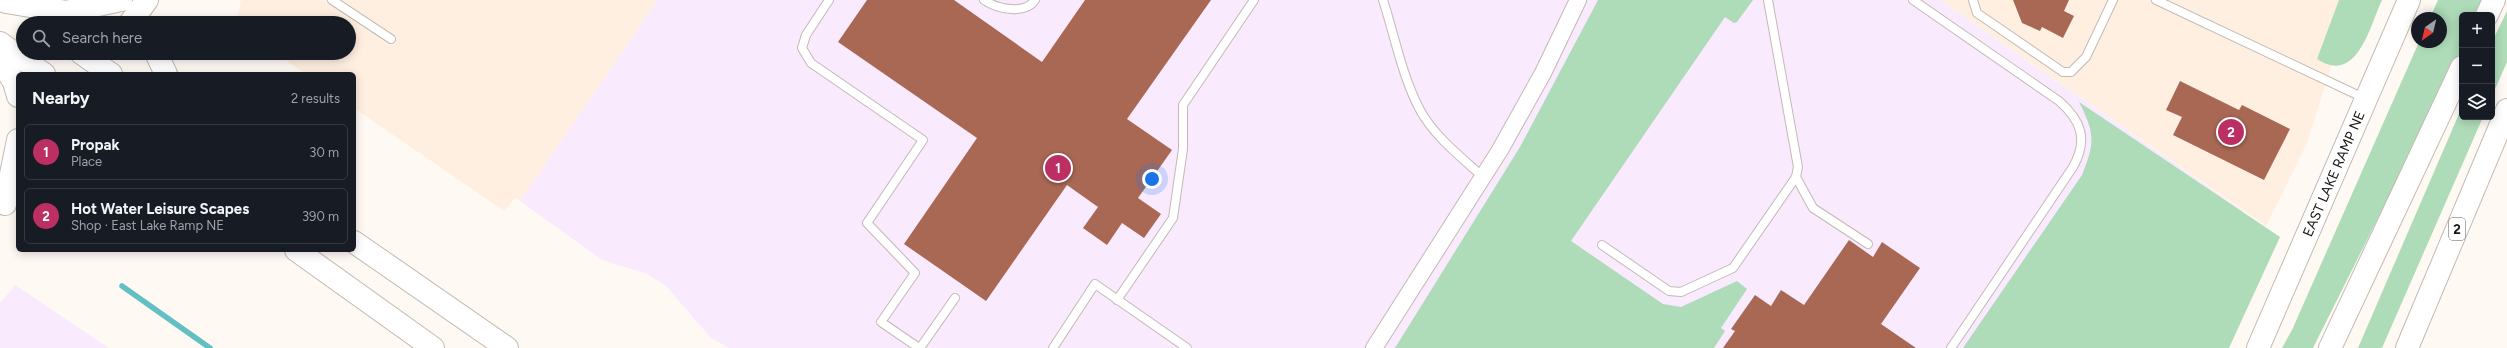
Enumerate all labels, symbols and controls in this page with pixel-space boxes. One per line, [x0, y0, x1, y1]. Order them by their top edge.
north arrow [2411, 12, 2447, 48]
map controls [2459, 12, 2495, 120]
button: + [2459, 12, 2495, 48]
search box [16, 16, 356, 60]
icon: search [30, 27, 52, 49]
text: Search here [62, 29, 142, 47]
button: − [2459, 48, 2495, 84]
button: layers [2459, 84, 2495, 120]
text: Nearby [32, 88, 90, 108]
text: 2 results [291, 91, 340, 106]
street label: EAST LAKE RAMP NE [2299, 108, 2368, 239]
pin: 2 [2218, 117, 2244, 147]
text: Propak [71, 136, 120, 154]
text: 1 [43, 145, 49, 160]
text: 30 m [309, 145, 339, 160]
pin: 1 [1045, 153, 1071, 183]
text: Place [71, 154, 102, 169]
your location [1142, 169, 1162, 189]
text: Hot Water Leisure Scapes [71, 200, 249, 218]
text: 2 [42, 209, 50, 224]
text: 390 m [302, 209, 339, 224]
text: Shop · East Lake Ramp NE [71, 218, 224, 233]
road number: 2 [2449, 218, 2465, 240]

